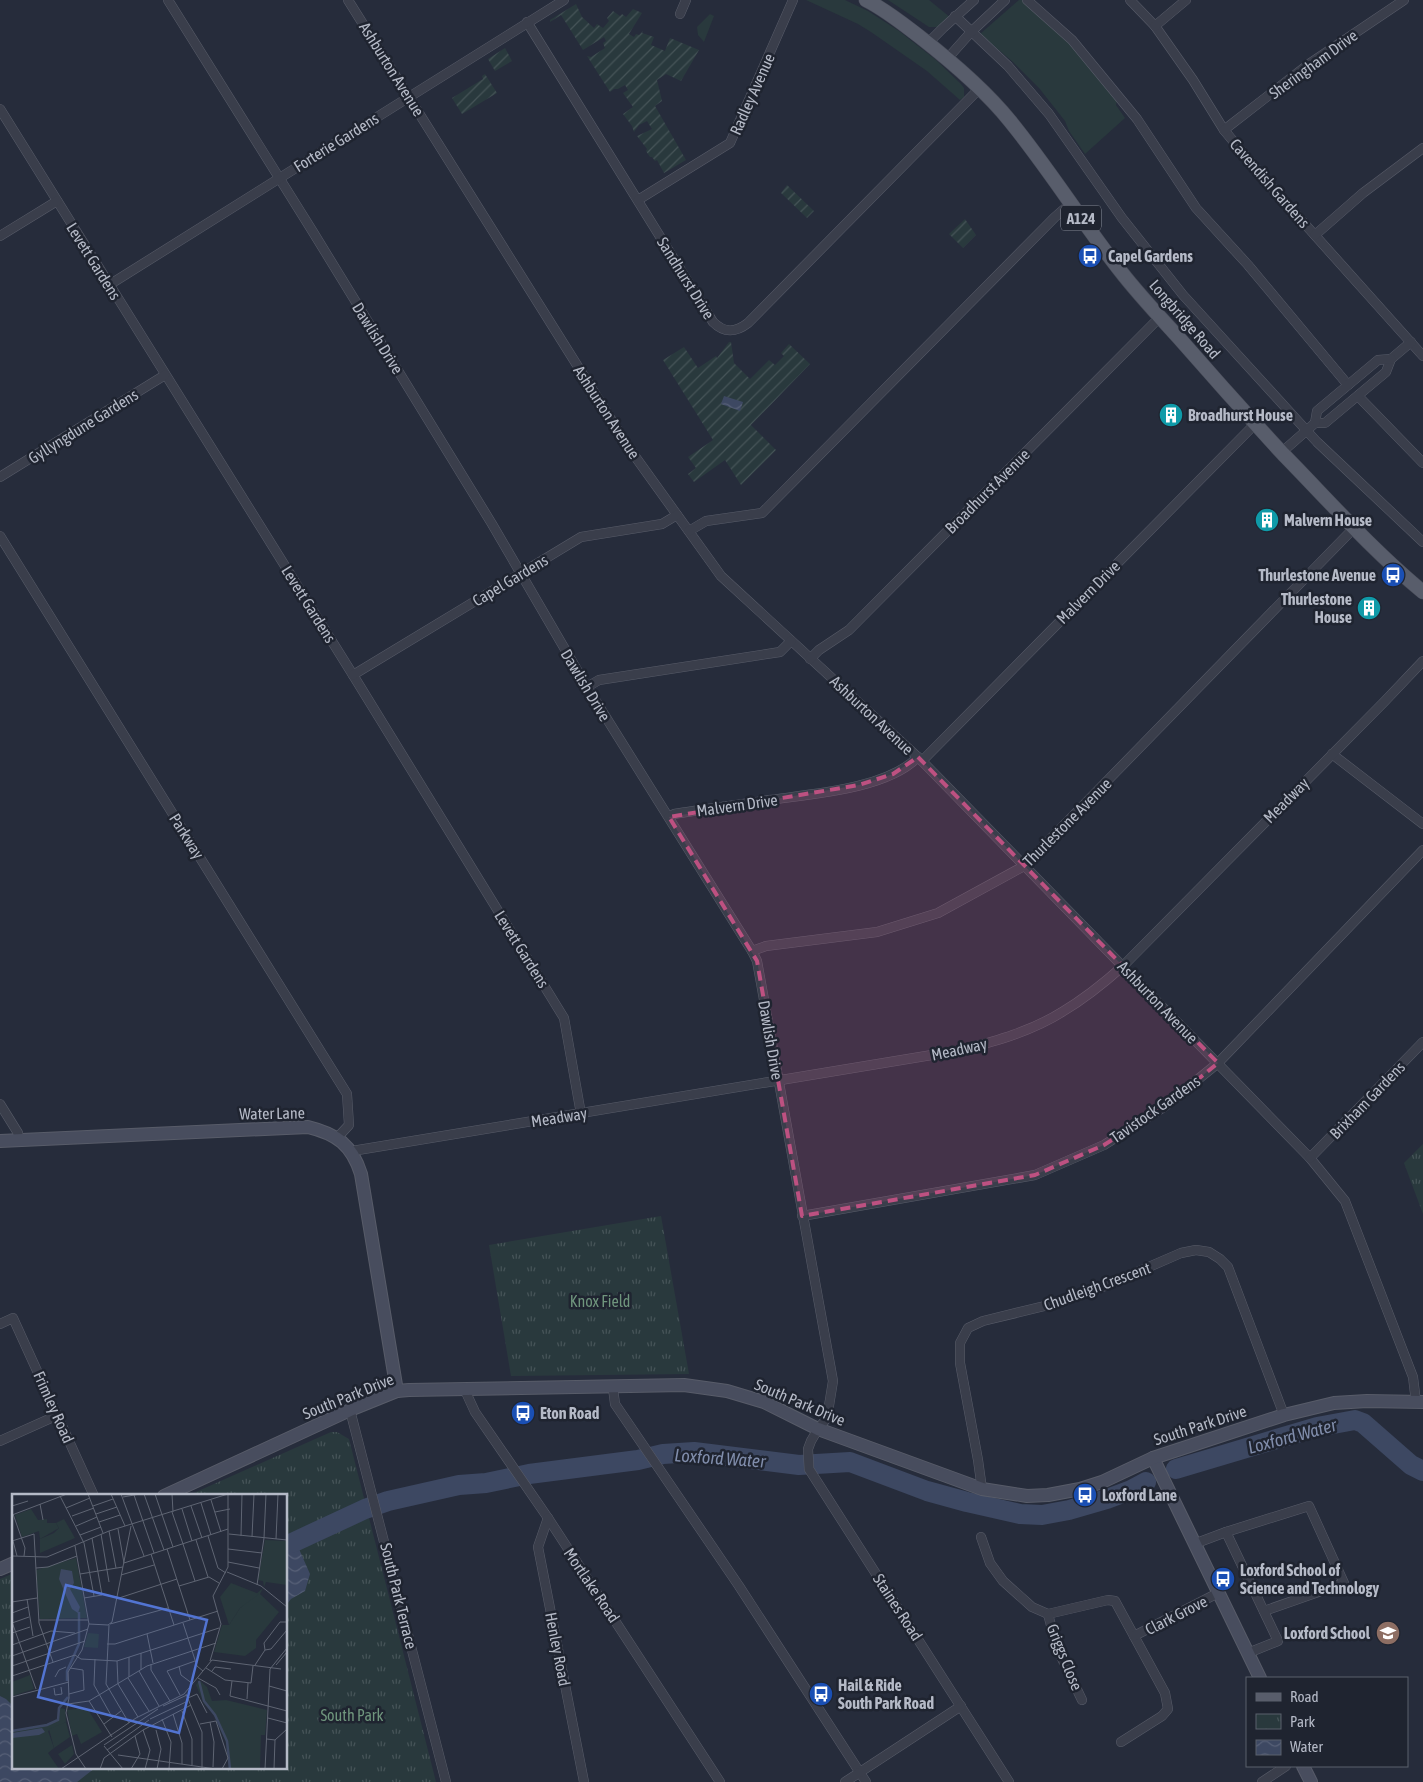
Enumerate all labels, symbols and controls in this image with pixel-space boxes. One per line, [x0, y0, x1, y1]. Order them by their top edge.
street label: Ashburton Avenue [356, 19, 428, 119]
street label: Sheringham Drive [1265, 26, 1361, 103]
street label: Radley Avenue [726, 50, 779, 138]
street label: Forterie Gardens [290, 109, 382, 175]
street label: Cavendish Gardens [1227, 135, 1314, 231]
road number: A124 [1061, 206, 1101, 230]
street label: Levett Gardens [63, 219, 125, 303]
street label: Sandhurst Drive [654, 234, 718, 322]
bus stop icon: Capel Gardens [1077, 243, 1103, 269]
place label: Capel Gardens [1108, 247, 1193, 265]
street label: Longbridge Road [1145, 276, 1224, 363]
street label: Dawlish Drive [349, 299, 407, 377]
street label: Ashburton Avenue [570, 362, 644, 462]
street label: Gyllyngdune Gardens [25, 385, 142, 468]
building icon: Broadhurst House [1158, 402, 1184, 428]
place label: Broadhurst House [1188, 406, 1293, 424]
street label: Broadhurst Avenue [941, 445, 1033, 537]
building icon: Malvern House [1254, 507, 1280, 533]
place label: Malvern House [1284, 511, 1372, 529]
street label: Capel Gardens [469, 550, 552, 610]
street label: Malvern Drive [1053, 557, 1123, 627]
street label: Levett Gardens [278, 562, 340, 646]
bus stop icon: Thurlestone Avenue [1380, 562, 1406, 588]
place label: Thurlestone Avenue [1259, 566, 1376, 584]
place label: Thurlestone House [1281, 590, 1352, 626]
building icon: Thurlestone House [1356, 595, 1382, 621]
street label: Dawlish Drive [558, 646, 614, 724]
street label: Ashburton Avenue [827, 672, 917, 758]
street label: Meadway [1260, 773, 1313, 827]
street label: Thurlestone Avenue [1019, 774, 1115, 870]
street label: Malvern Drive [695, 790, 779, 820]
street label: Parkway [165, 810, 208, 863]
street label: Levett Gardens [491, 907, 553, 991]
street label: Ashburton Avenue [1114, 957, 1202, 1047]
street label: Dawlish Drive [755, 999, 787, 1081]
street label: Meadway [930, 1034, 989, 1065]
street label: Brixham Gardens [1326, 1057, 1409, 1142]
street label: Tavistock Gardens [1107, 1071, 1204, 1147]
street label: Water Lane [239, 1103, 305, 1123]
street label: Meadway [530, 1104, 589, 1131]
street label: Chudleigh Crescent [1041, 1258, 1154, 1315]
park label: Knox Field [570, 1292, 630, 1310]
street label: Frimley Road [29, 1368, 78, 1446]
street label: South Park Drive [300, 1370, 396, 1422]
street label: South Park Drive [752, 1375, 848, 1429]
bus stop icon: Eton Road [510, 1400, 536, 1426]
street label: South Park Drive [1151, 1402, 1249, 1448]
place label: Eton Road [540, 1404, 600, 1422]
water label: Loxford Water [1245, 1414, 1339, 1458]
water label: Loxford Water [674, 1444, 767, 1472]
bus stop icon: Loxford Lane [1072, 1482, 1098, 1508]
place label: Loxford Lane [1102, 1486, 1177, 1504]
inset map [12, 1494, 288, 1770]
street label: South Park Terrace [377, 1541, 421, 1651]
street label: Mortlake Road [561, 1544, 623, 1626]
place label: Loxford School of Science and Technology [1240, 1561, 1379, 1597]
bus stop icon: Loxford School of Science and Technology [1210, 1566, 1236, 1592]
street label: Staines Road [870, 1570, 926, 1644]
street label: Clark Grove [1142, 1592, 1210, 1638]
street label: Henley Road [541, 1611, 574, 1688]
school or university icon: Loxford School [1375, 1620, 1401, 1646]
street label: Griggs Close [1043, 1621, 1086, 1693]
place label: Loxford School [1284, 1624, 1371, 1642]
place label: Hail & Ride South Park Road [838, 1676, 934, 1712]
legend [1246, 1677, 1408, 1767]
bus stop icon: Hail & Ride South Park Road [808, 1681, 834, 1707]
text: Road [1290, 1688, 1319, 1705]
park label: South Park [320, 1706, 384, 1724]
text: Park [1290, 1713, 1315, 1730]
text: Water [1290, 1738, 1323, 1755]

